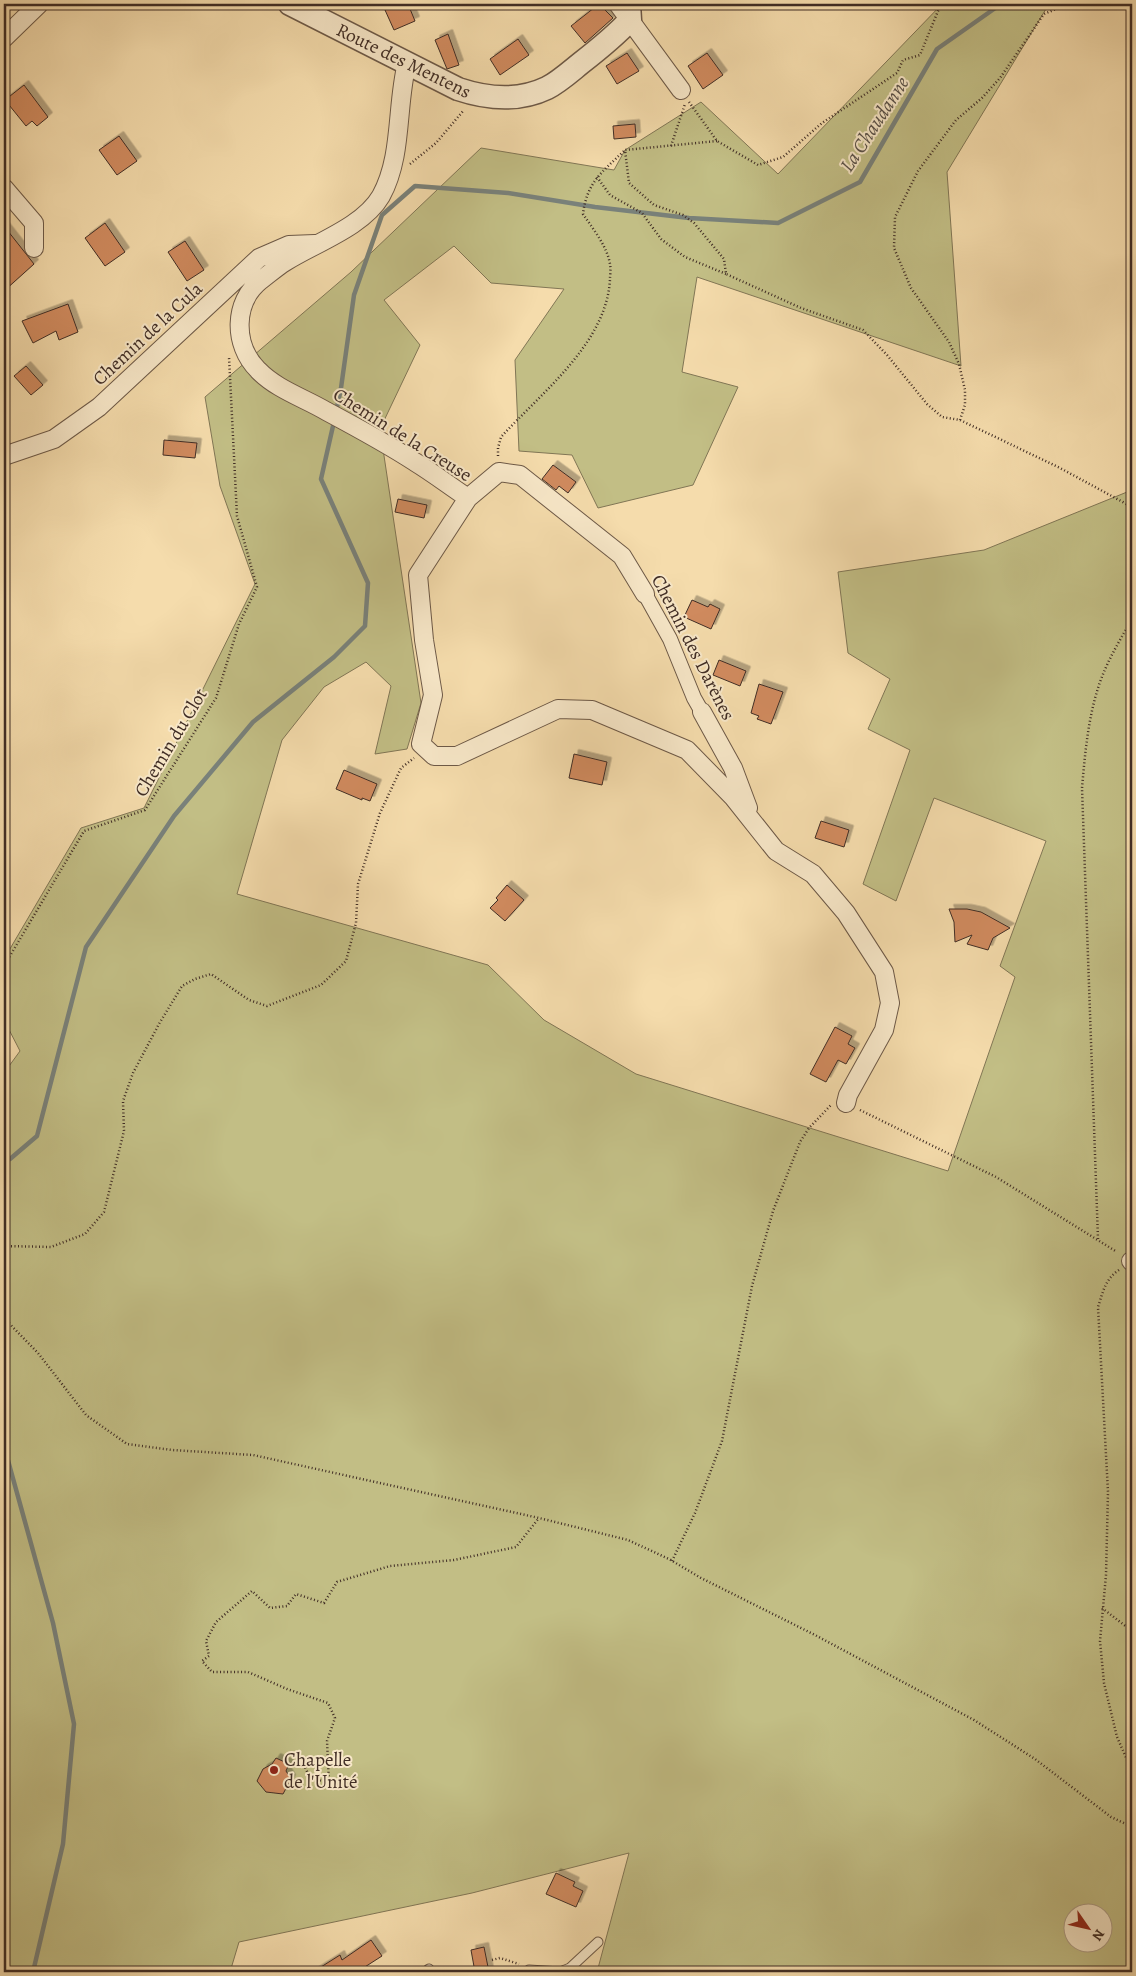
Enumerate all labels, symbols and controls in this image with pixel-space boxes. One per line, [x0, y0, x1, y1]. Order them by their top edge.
street label: Route des Mentens [332, 17, 475, 105]
water label: La Chaudanne [834, 71, 915, 177]
street label: Chemin de la Cula [87, 276, 208, 391]
street label: Chemin de la Creuse [328, 382, 477, 488]
street label: Chemin des Darènes [645, 570, 741, 725]
street label: Chemin du Clot [128, 683, 214, 802]
place label: Chapelle de l'Unité [284, 1747, 358, 1795]
marker: Chapelle de l'Unité [268, 1764, 280, 1776]
north arrow [1064, 1904, 1114, 1954]
text: N [1088, 1925, 1109, 1945]

